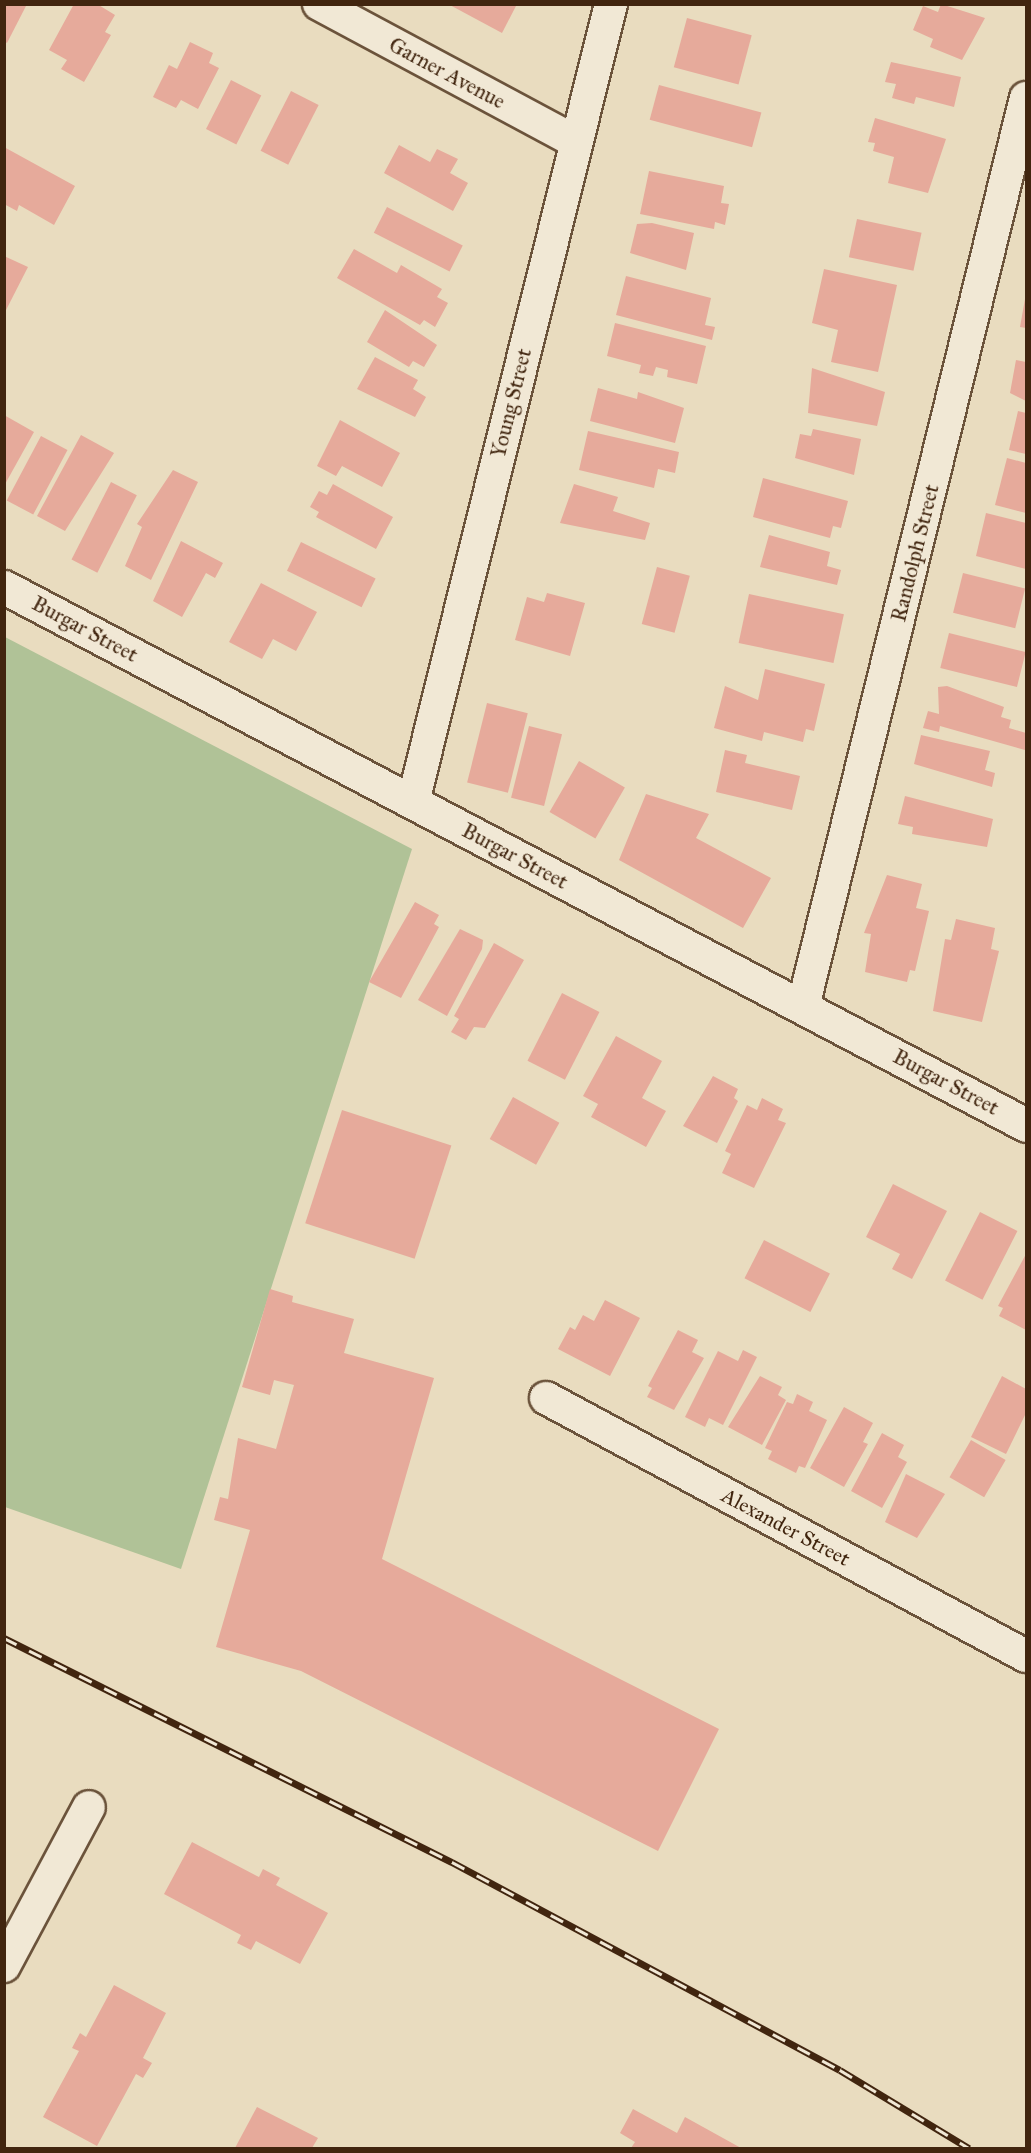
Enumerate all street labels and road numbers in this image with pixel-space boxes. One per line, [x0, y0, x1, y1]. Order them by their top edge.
street label: Garner Avenue [385, 32, 509, 114]
street label: Young Street [485, 346, 537, 460]
street label: Randolph Street [886, 482, 944, 624]
street label: Burgar Street [28, 591, 142, 667]
street label: Burgar Street [458, 818, 572, 894]
street label: Burgar Street [889, 1044, 1003, 1120]
street label: Alexander Street [717, 1483, 855, 1571]

